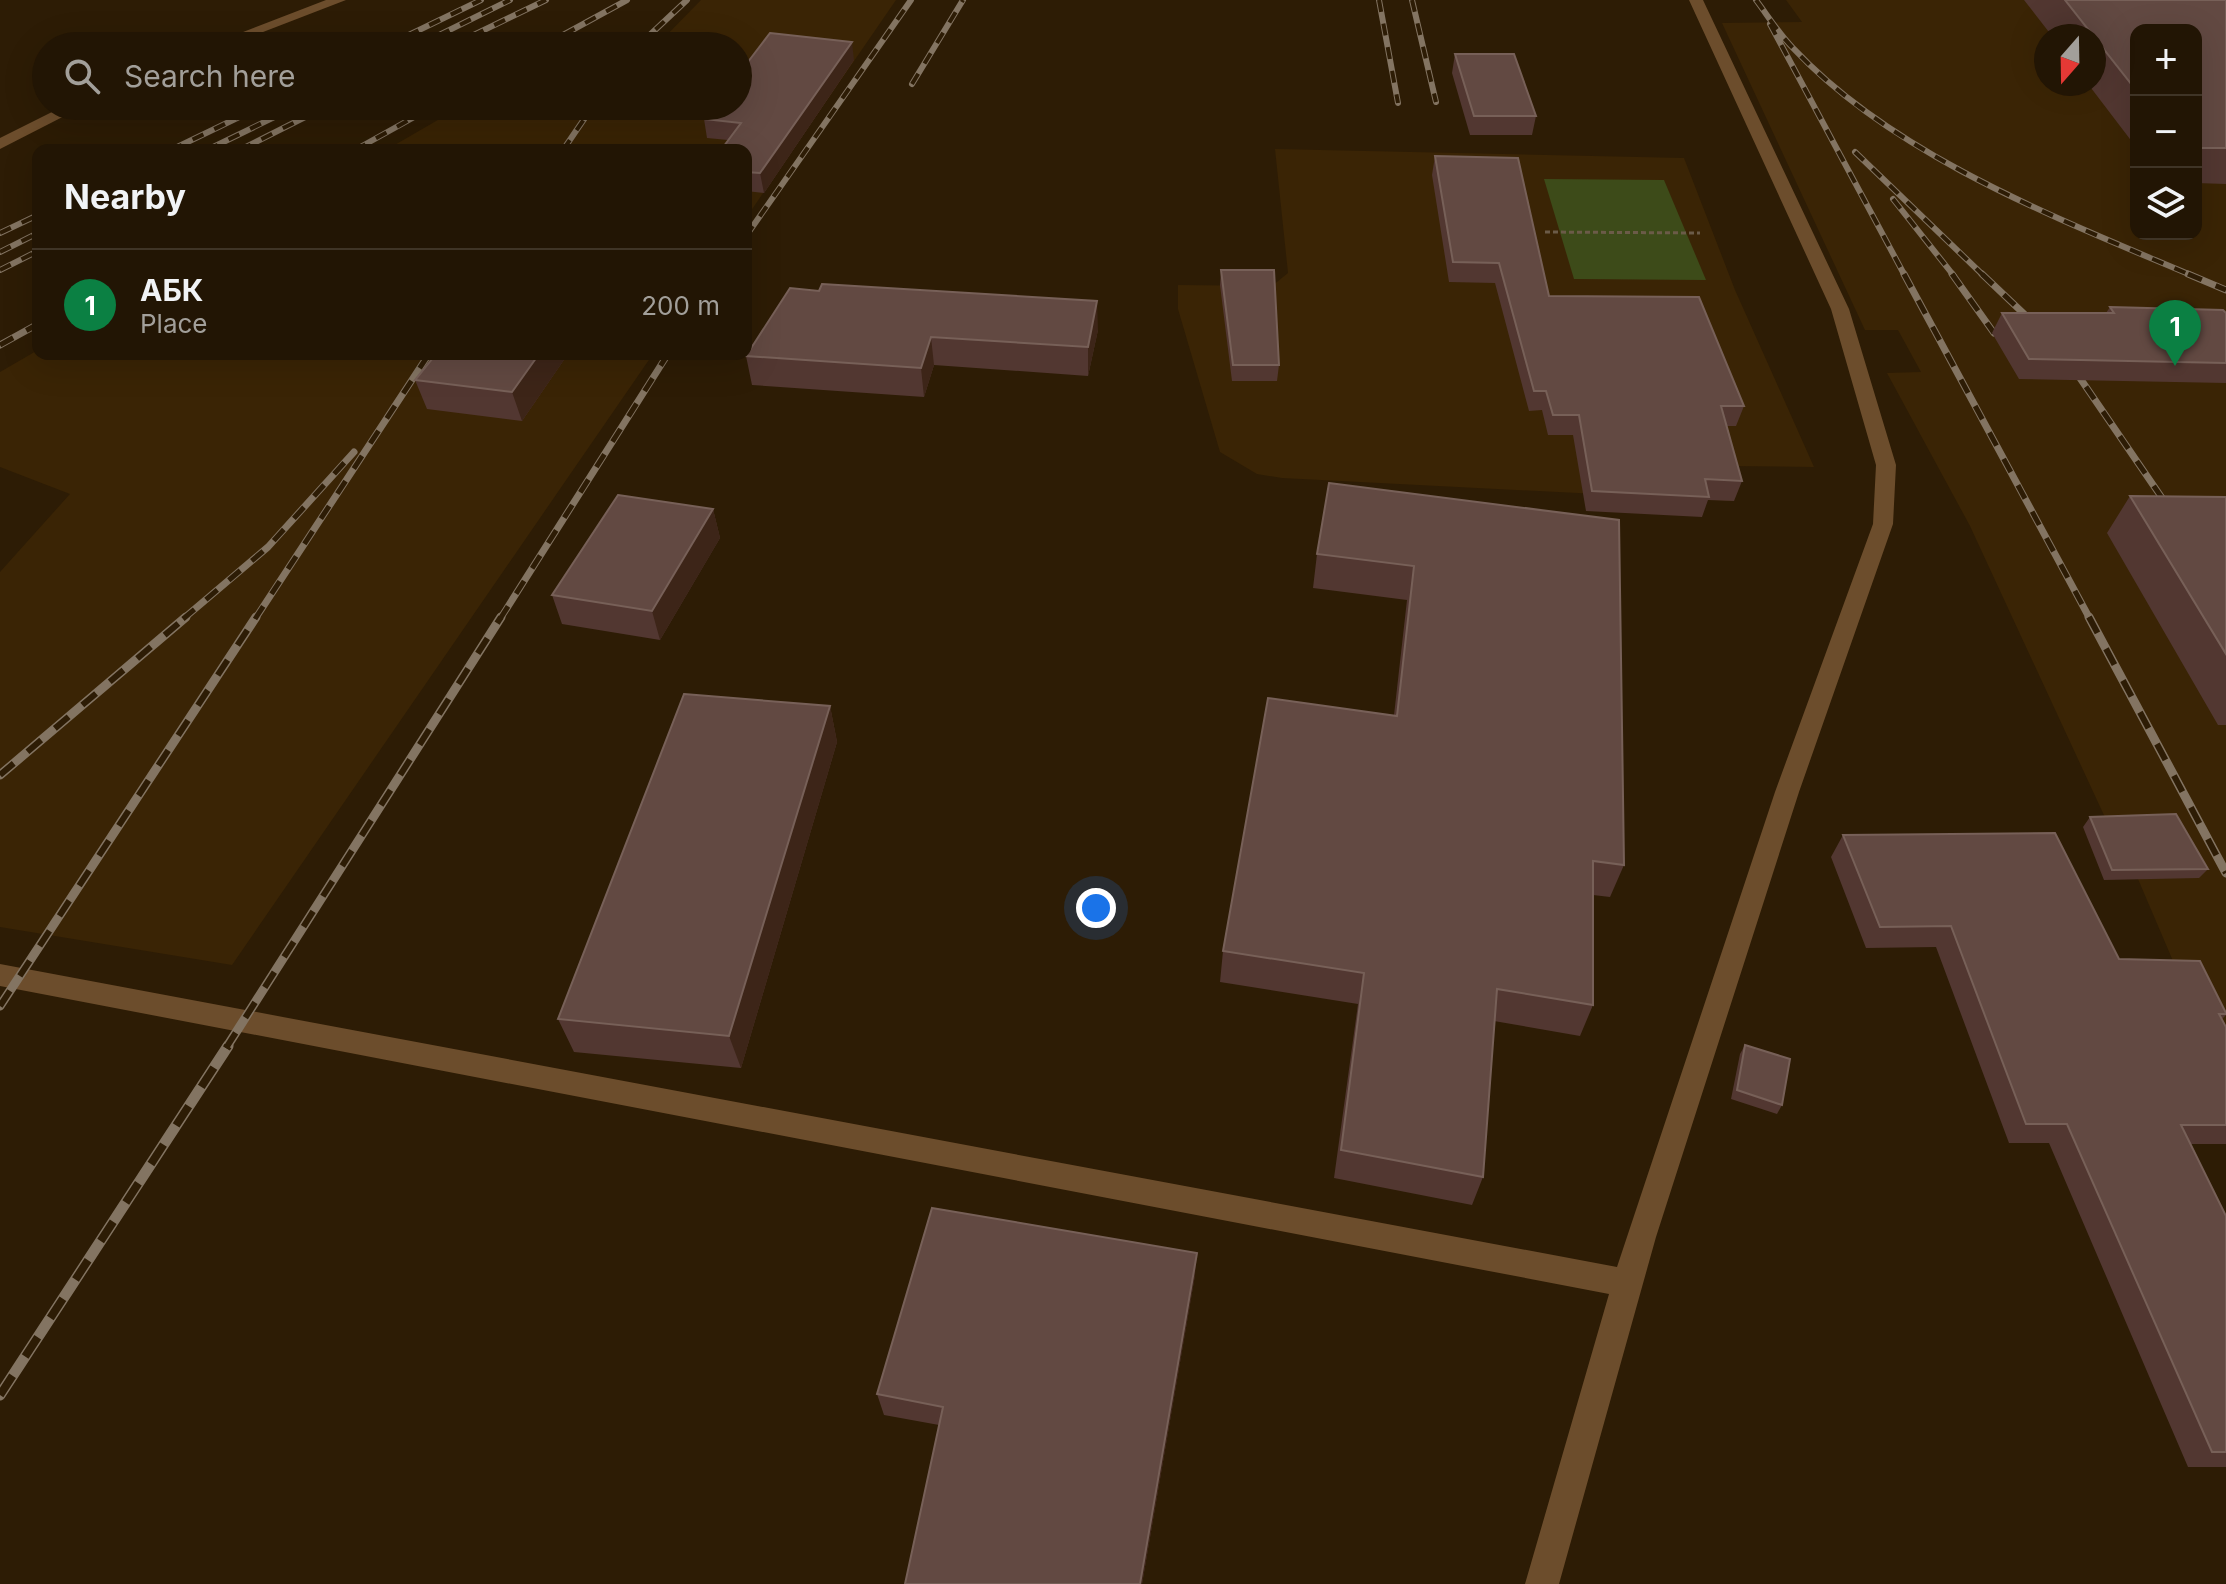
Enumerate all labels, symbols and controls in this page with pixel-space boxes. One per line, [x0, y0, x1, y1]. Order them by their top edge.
north arrow [2034, 24, 2106, 96]
map controls [2130, 24, 2202, 240]
button: + [2130, 24, 2202, 96]
search box [32, 32, 752, 120]
icon: search [60, 54, 104, 98]
text: Search here [124, 58, 296, 94]
button: − [2130, 96, 2202, 168]
button: layers [2130, 168, 2202, 240]
text: Nearby [64, 176, 186, 217]
text: АБК [140, 272, 203, 308]
text: 1 [84, 290, 96, 321]
text: 200 m [641, 290, 720, 321]
pin: 1 [2149, 300, 2201, 366]
text: Place [140, 308, 208, 339]
your location [1076, 888, 1116, 928]

